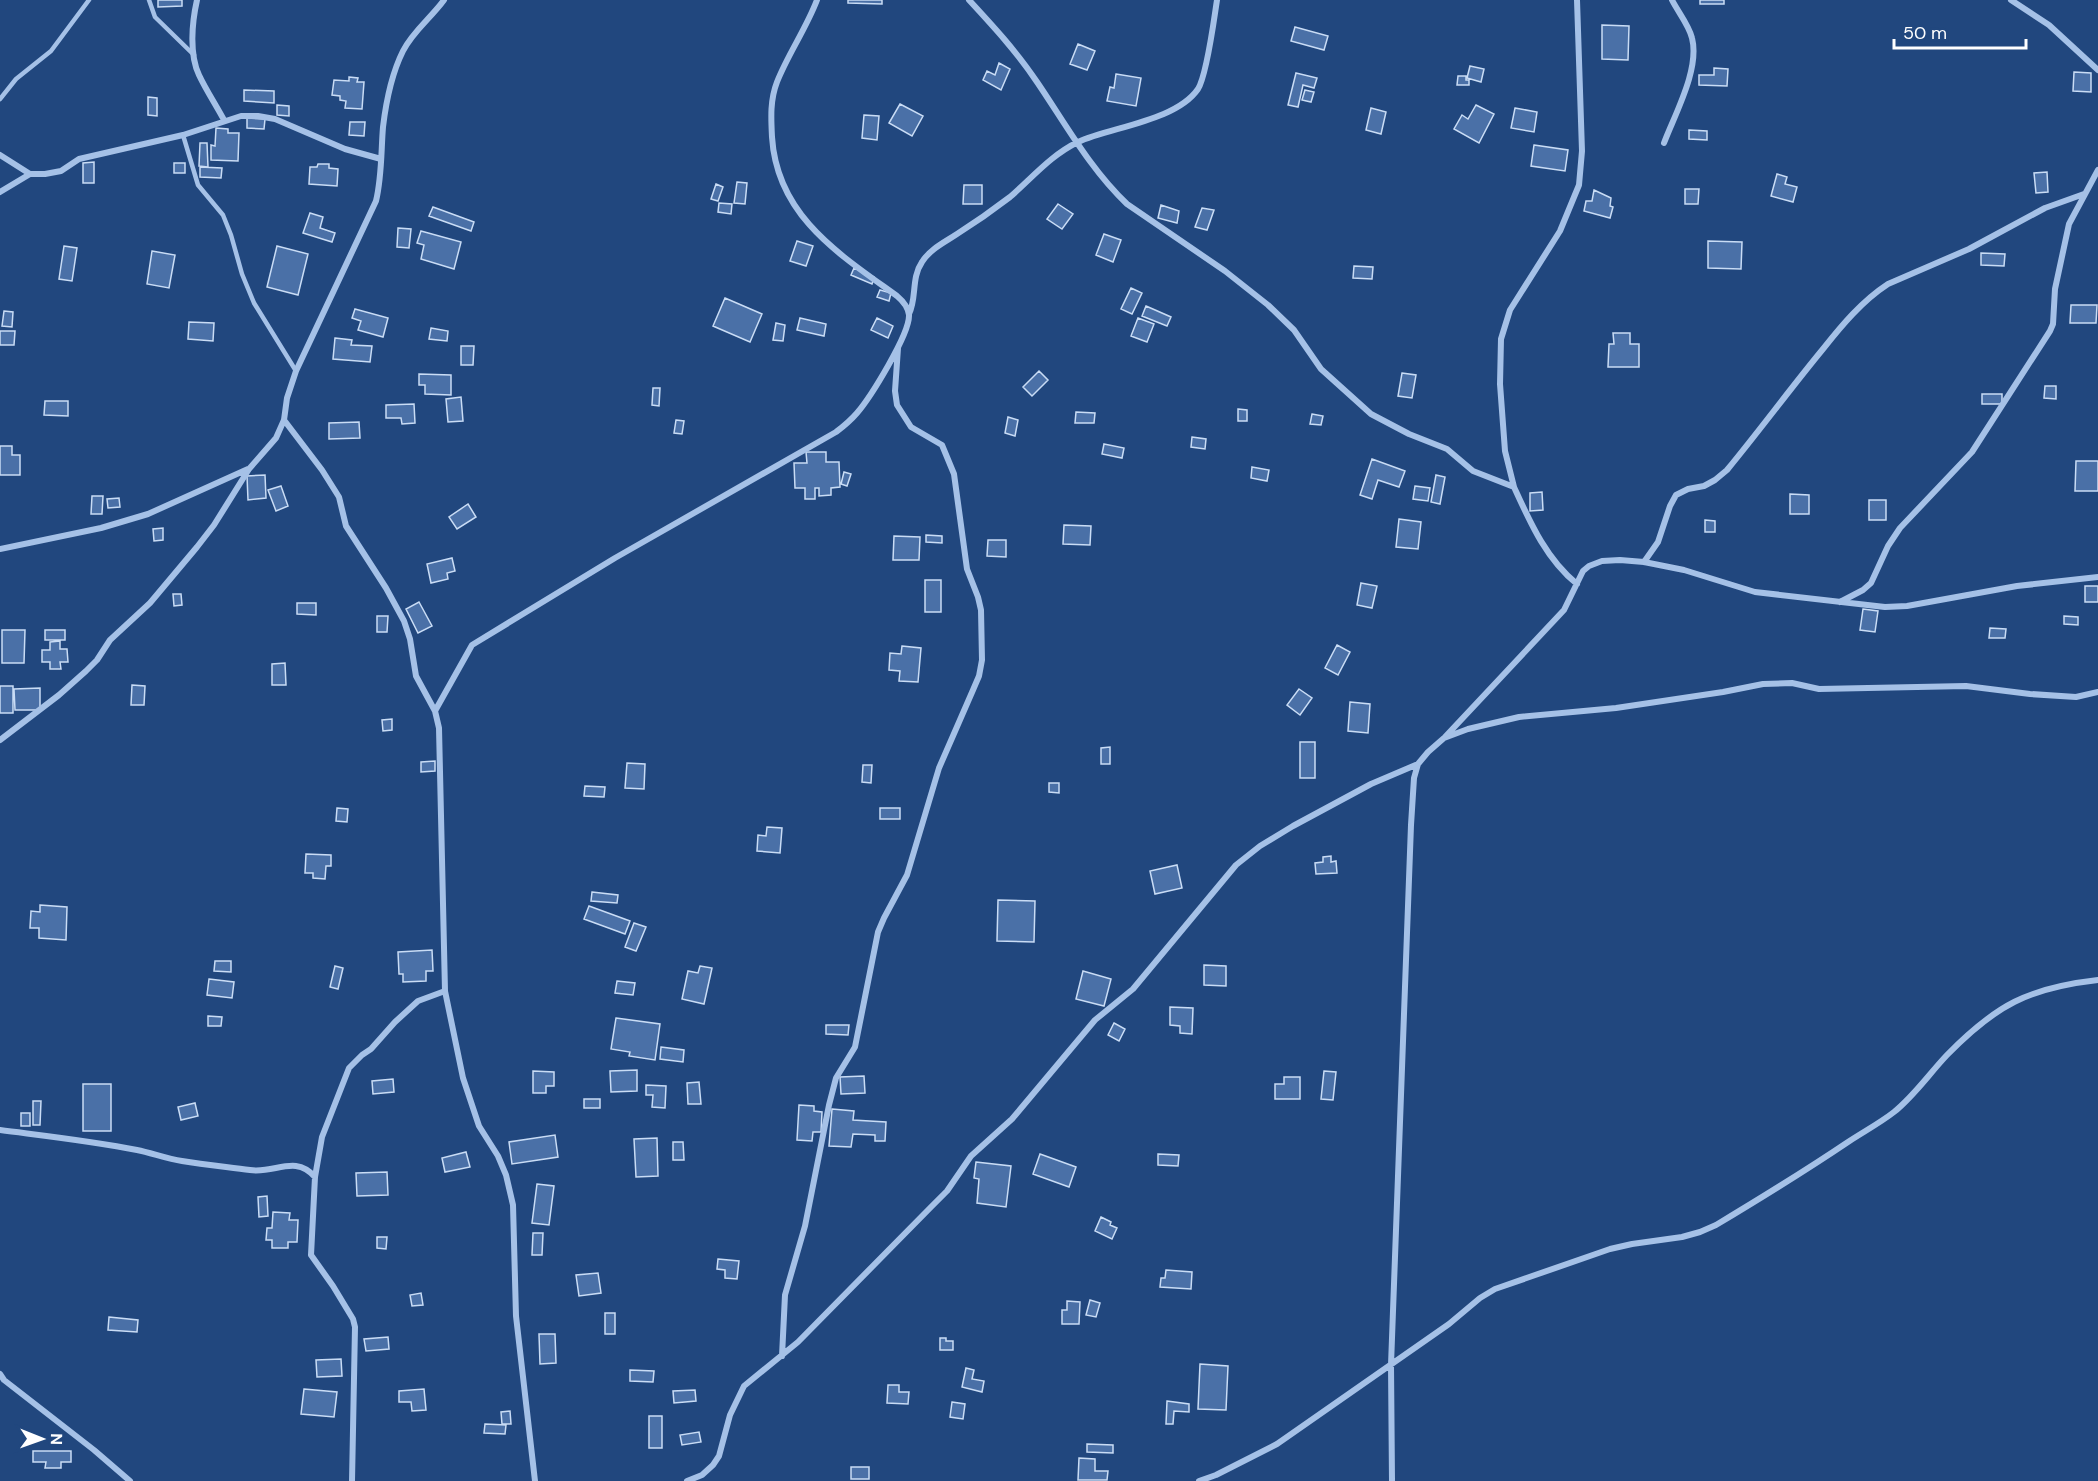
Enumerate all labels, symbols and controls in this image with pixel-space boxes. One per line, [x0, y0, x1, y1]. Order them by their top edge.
scale bar [1894, 12, 2026, 50]
text: 50 m [1903, 21, 1947, 45]
north arrow [12, 1409, 72, 1469]
text: N [46, 1433, 67, 1445]

